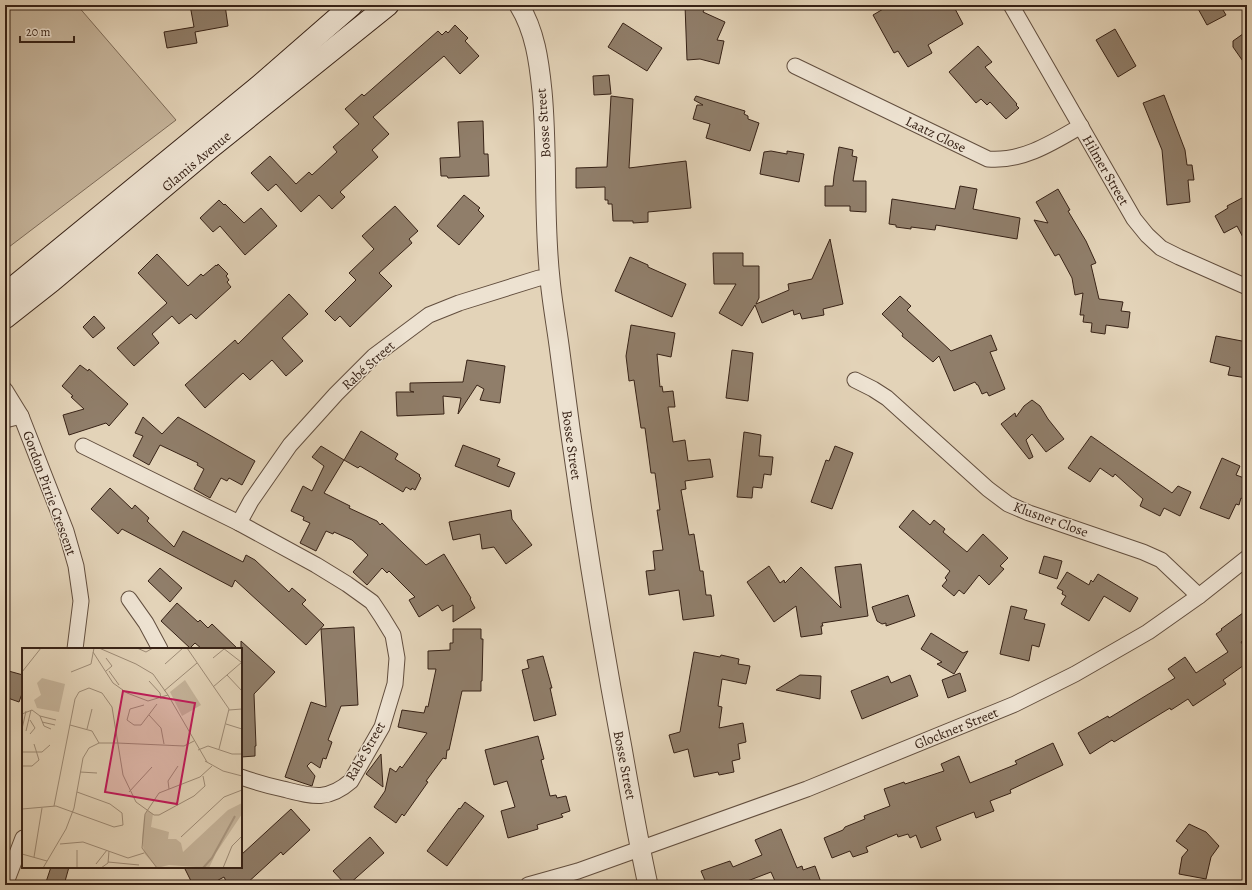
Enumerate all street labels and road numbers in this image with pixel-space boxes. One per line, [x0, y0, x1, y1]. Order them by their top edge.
street label: Bosse Street [532, 87, 555, 159]
street label: Laatz Close [902, 112, 969, 157]
street label: Glamis Avenue [158, 127, 235, 196]
street label: Hilmer Street [1078, 132, 1134, 209]
street label: Rabé Street [338, 336, 399, 394]
street label: Bosse Street [557, 409, 586, 481]
street label: Gordon Pirrie Crescent [18, 428, 81, 558]
street label: Klusner Close [1011, 497, 1091, 542]
street label: Glockner Street [911, 703, 1001, 754]
street label: Rabé Street [341, 718, 390, 784]
street label: Bosse Street [609, 729, 641, 802]

